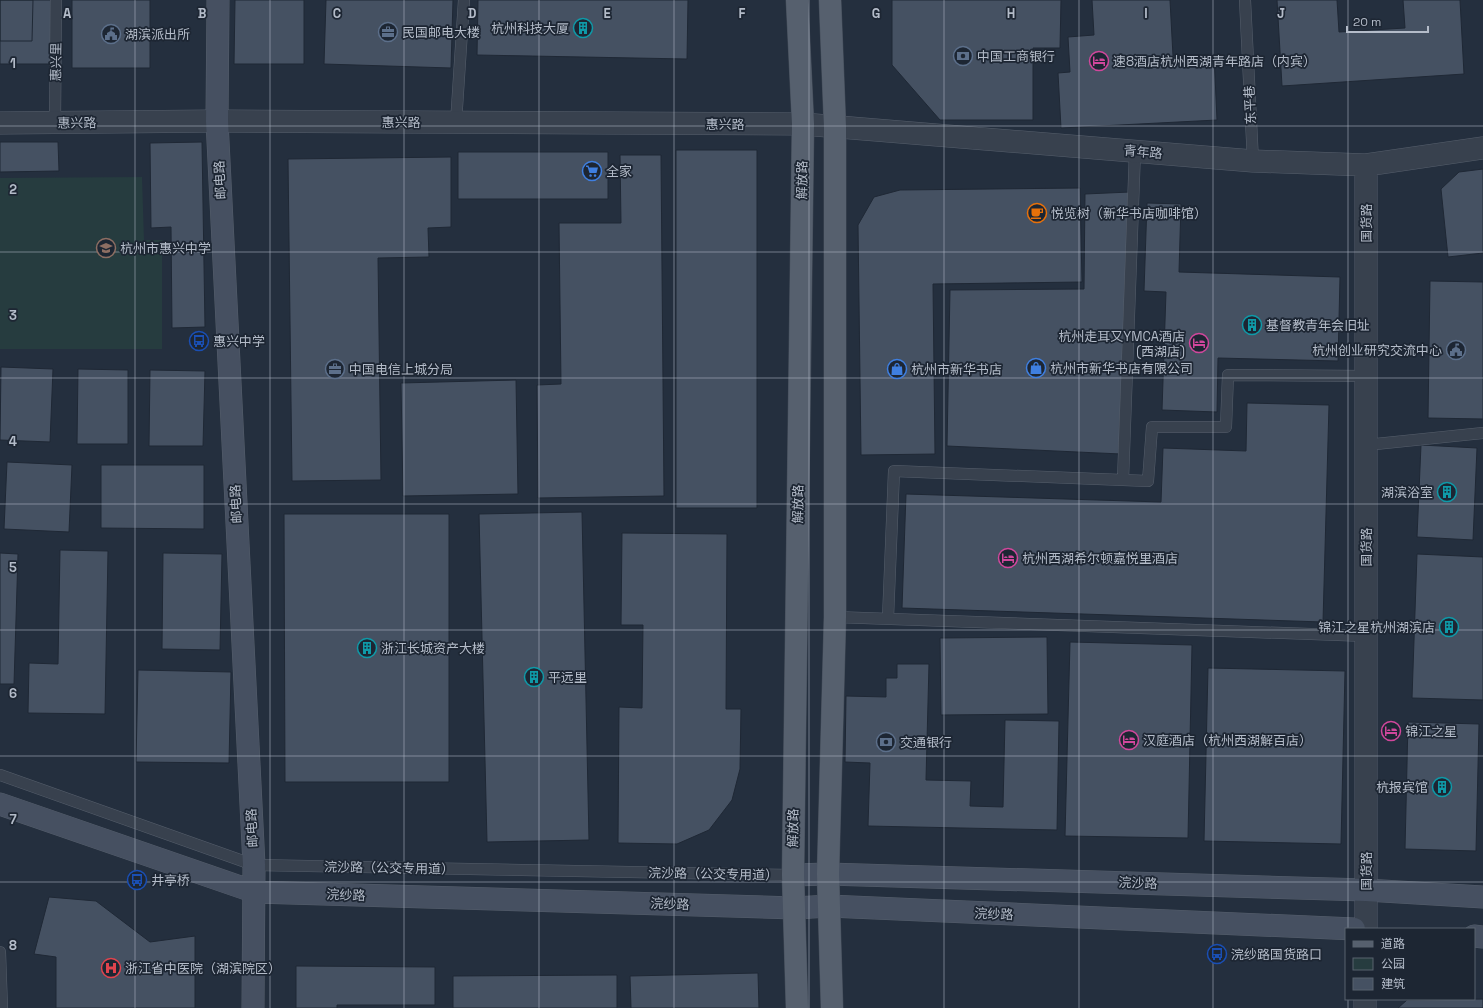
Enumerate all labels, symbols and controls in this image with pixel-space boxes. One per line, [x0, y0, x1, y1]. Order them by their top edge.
text: A [63, 5, 72, 22]
text: B [198, 5, 207, 22]
text: C [333, 5, 341, 22]
text: D [468, 5, 477, 22]
text: E [603, 5, 611, 22]
text: F [739, 5, 746, 22]
text: G [872, 5, 880, 22]
text: H [1007, 5, 1015, 22]
text: I [1144, 5, 1148, 22]
text: J [1277, 5, 1285, 22]
scale bar [1347, 8, 1428, 34]
text: 20 m [1353, 14, 1381, 30]
building icon: 杭州科技大厦 [572, 17, 594, 39]
place label: 杭州科技大厦 [491, 20, 569, 37]
office icon: 民国邮电大楼 [377, 21, 399, 43]
public building icon: 湖滨派出所 [100, 23, 122, 45]
place label: 民国邮电大楼 [402, 24, 480, 41]
place label: 湖滨派出所 [125, 26, 190, 43]
street label: 惠兴里 [47, 42, 65, 82]
bank icon: 中国工商银行 [952, 45, 974, 67]
place label: 中国工商银行 [977, 48, 1055, 65]
hotel icon: 速8酒店杭州西湖青年路店（内宾） [1088, 50, 1110, 72]
place label: 速8酒店杭州西湖青年路店（内宾） [1113, 53, 1316, 70]
text: 1 [10, 55, 16, 72]
street label: 东平巷 [1240, 85, 1260, 125]
street label: 惠兴路 [57, 114, 97, 132]
street label: 惠兴路 [381, 114, 421, 131]
street label: 惠兴路 [705, 116, 745, 133]
street label: 青年路 [1123, 142, 1163, 162]
street label: 邮电路 [210, 160, 230, 200]
supermarket icon: 全家 [581, 160, 603, 182]
street label: 解放路 [793, 160, 811, 200]
place label: 全家 [606, 163, 632, 180]
text: 2 [9, 181, 17, 198]
cafe icon: 悦览树（新华书店咖啡馆） [1026, 202, 1048, 224]
street label: 国货路 [1358, 203, 1375, 243]
place label: 悦览树（新华书店咖啡馆） [1051, 205, 1207, 222]
school or university icon: 杭州市惠兴中学 [95, 237, 117, 259]
place label: 杭州市惠兴中学 [120, 240, 211, 257]
text: 3 [9, 307, 17, 324]
building icon: 基督教青年会旧址 [1241, 314, 1263, 336]
place label: 基督教青年会旧址 [1266, 317, 1370, 334]
place label: 杭州走耳又YMCA酒店 (西湖店) [1058, 328, 1185, 360]
bus stop icon: 惠兴中学 [188, 330, 210, 352]
hotel icon: 杭州走耳又YMCA酒店 (西湖店) [1188, 332, 1210, 354]
place label: 惠兴中学 [213, 333, 265, 350]
public building icon: 杭州创业研究交流中心 [1445, 339, 1467, 361]
place label: 杭州创业研究交流中心 [1312, 342, 1442, 359]
shop icon: 杭州市新华书店有限公司 [1025, 357, 1047, 379]
office icon: 中国电信上城分局 [324, 358, 346, 380]
shop icon: 杭州市新华书店 [886, 358, 908, 380]
place label: 杭州市新华书店有限公司 [1050, 360, 1193, 377]
place label: 中国电信上城分局 [349, 361, 453, 378]
place label: 杭州市新华书店 [911, 361, 1002, 378]
text: 4 [9, 433, 17, 450]
building icon: 湖滨浴室 [1436, 481, 1458, 503]
street label: 邮电路 [226, 484, 246, 524]
street label: 解放路 [789, 484, 807, 524]
place label: 湖滨浴室 [1381, 484, 1433, 501]
street label: 国货路 [1358, 527, 1375, 567]
hotel icon: 杭州西湖希尔顿嘉悦里酒店 [997, 547, 1019, 569]
place label: 杭州西湖希尔顿嘉悦里酒店 [1022, 550, 1178, 567]
text: 5 [9, 559, 17, 576]
building icon: 锦江之星杭州湖滨店 [1438, 616, 1460, 638]
place label: 锦江之星杭州湖滨店 [1318, 619, 1435, 636]
building icon: 浙江长城资产大楼 [356, 637, 378, 659]
place label: 浙江长城资产大楼 [381, 640, 485, 657]
building icon: 平远里 [523, 666, 545, 688]
place label: 平远里 [548, 669, 587, 686]
text: 6 [9, 685, 17, 702]
hotel icon: 锦江之星 [1380, 720, 1402, 742]
place label: 锦江之星 [1405, 723, 1457, 740]
hotel icon: 汉庭酒店（杭州西湖解百店） [1118, 729, 1140, 751]
bank icon: 交通银行 [875, 731, 897, 753]
place label: 汉庭酒店（杭州西湖解百店） [1143, 732, 1312, 749]
place label: 交通银行 [900, 734, 952, 751]
building icon: 杭报宾馆 [1431, 776, 1453, 798]
place label: 杭报宾馆 [1376, 779, 1428, 796]
street label: 邮电路 [242, 808, 262, 848]
street label: 解放路 [784, 808, 802, 848]
text: 7 [9, 811, 17, 828]
street label: 国货路 [1358, 851, 1375, 891]
street label: 浣沙路（公交专用道） [324, 858, 454, 878]
street label: 浣沙路（公交专用道） [648, 864, 778, 884]
bus stop icon: 井亭桥 [126, 869, 148, 891]
place label: 井亭桥 [151, 872, 190, 889]
street label: 浣沙路 [1118, 874, 1158, 892]
street label: 浣纱路 [326, 886, 366, 904]
street label: 浣纱路 [650, 895, 690, 913]
street label: 浣纱路 [974, 905, 1014, 923]
legend [1345, 928, 1475, 1000]
text: 道路 [1381, 936, 1405, 952]
text: 8 [9, 937, 17, 954]
bus stop icon: 浣纱路国货路口 [1206, 943, 1228, 965]
place label: 浣纱路国货路口 [1231, 946, 1322, 963]
text: 公园 [1381, 956, 1405, 972]
hospital icon: 浙江省中医院（湖滨院区） [100, 957, 122, 979]
place label: 浙江省中医院（湖滨院区） [125, 960, 281, 977]
text: 建筑 [1381, 976, 1405, 992]

